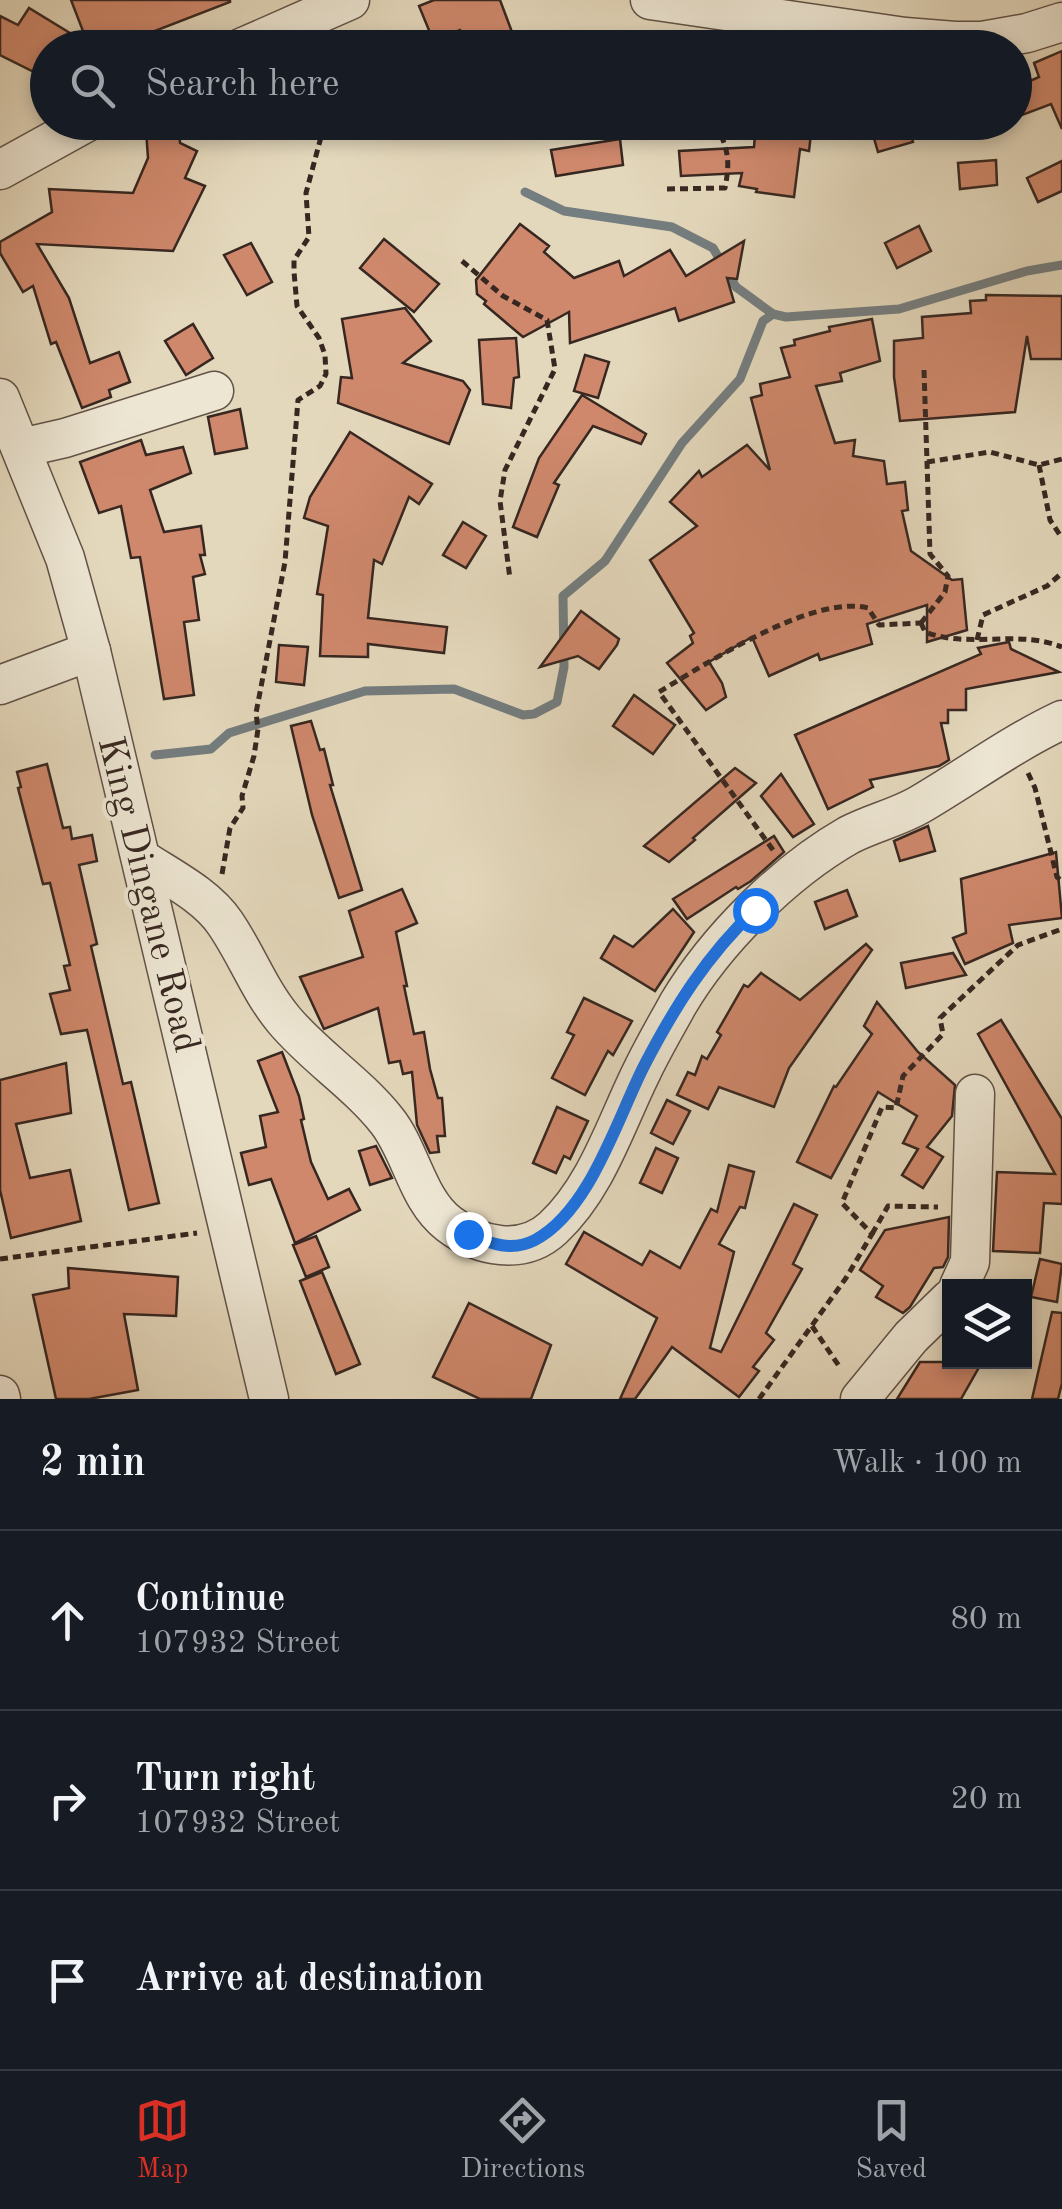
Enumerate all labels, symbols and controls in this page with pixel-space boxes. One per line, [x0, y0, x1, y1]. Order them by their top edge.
search box [30, 30, 1032, 140]
icon: search [65, 58, 120, 113]
text: Search here [145, 66, 340, 104]
street label: King Dingane Road [89, 733, 205, 1056]
route start [733, 888, 779, 934]
route end [446, 1212, 492, 1258]
map controls [942, 1279, 1032, 1369]
button: layers [942, 1279, 1032, 1369]
text: 2 min [40, 1443, 146, 1485]
text: Walk · 100 m [832, 1448, 1022, 1480]
text: Continue [135, 1581, 285, 1619]
icon: ahead [40, 1593, 95, 1648]
text: 80 m [951, 1604, 1022, 1636]
text: 107932 Street [135, 1628, 340, 1660]
text: Turn right [135, 1761, 315, 1799]
icon: right [40, 1773, 95, 1828]
text: 20 m [951, 1784, 1022, 1816]
text: 107932 Street [135, 1808, 340, 1840]
icon: arrive [40, 1953, 95, 2008]
text: Arrive at destination [135, 1961, 484, 1999]
tab: Map [135, 2093, 190, 2188]
tab: Directions [461, 2093, 585, 2188]
tab: Saved [855, 2093, 927, 2188]

